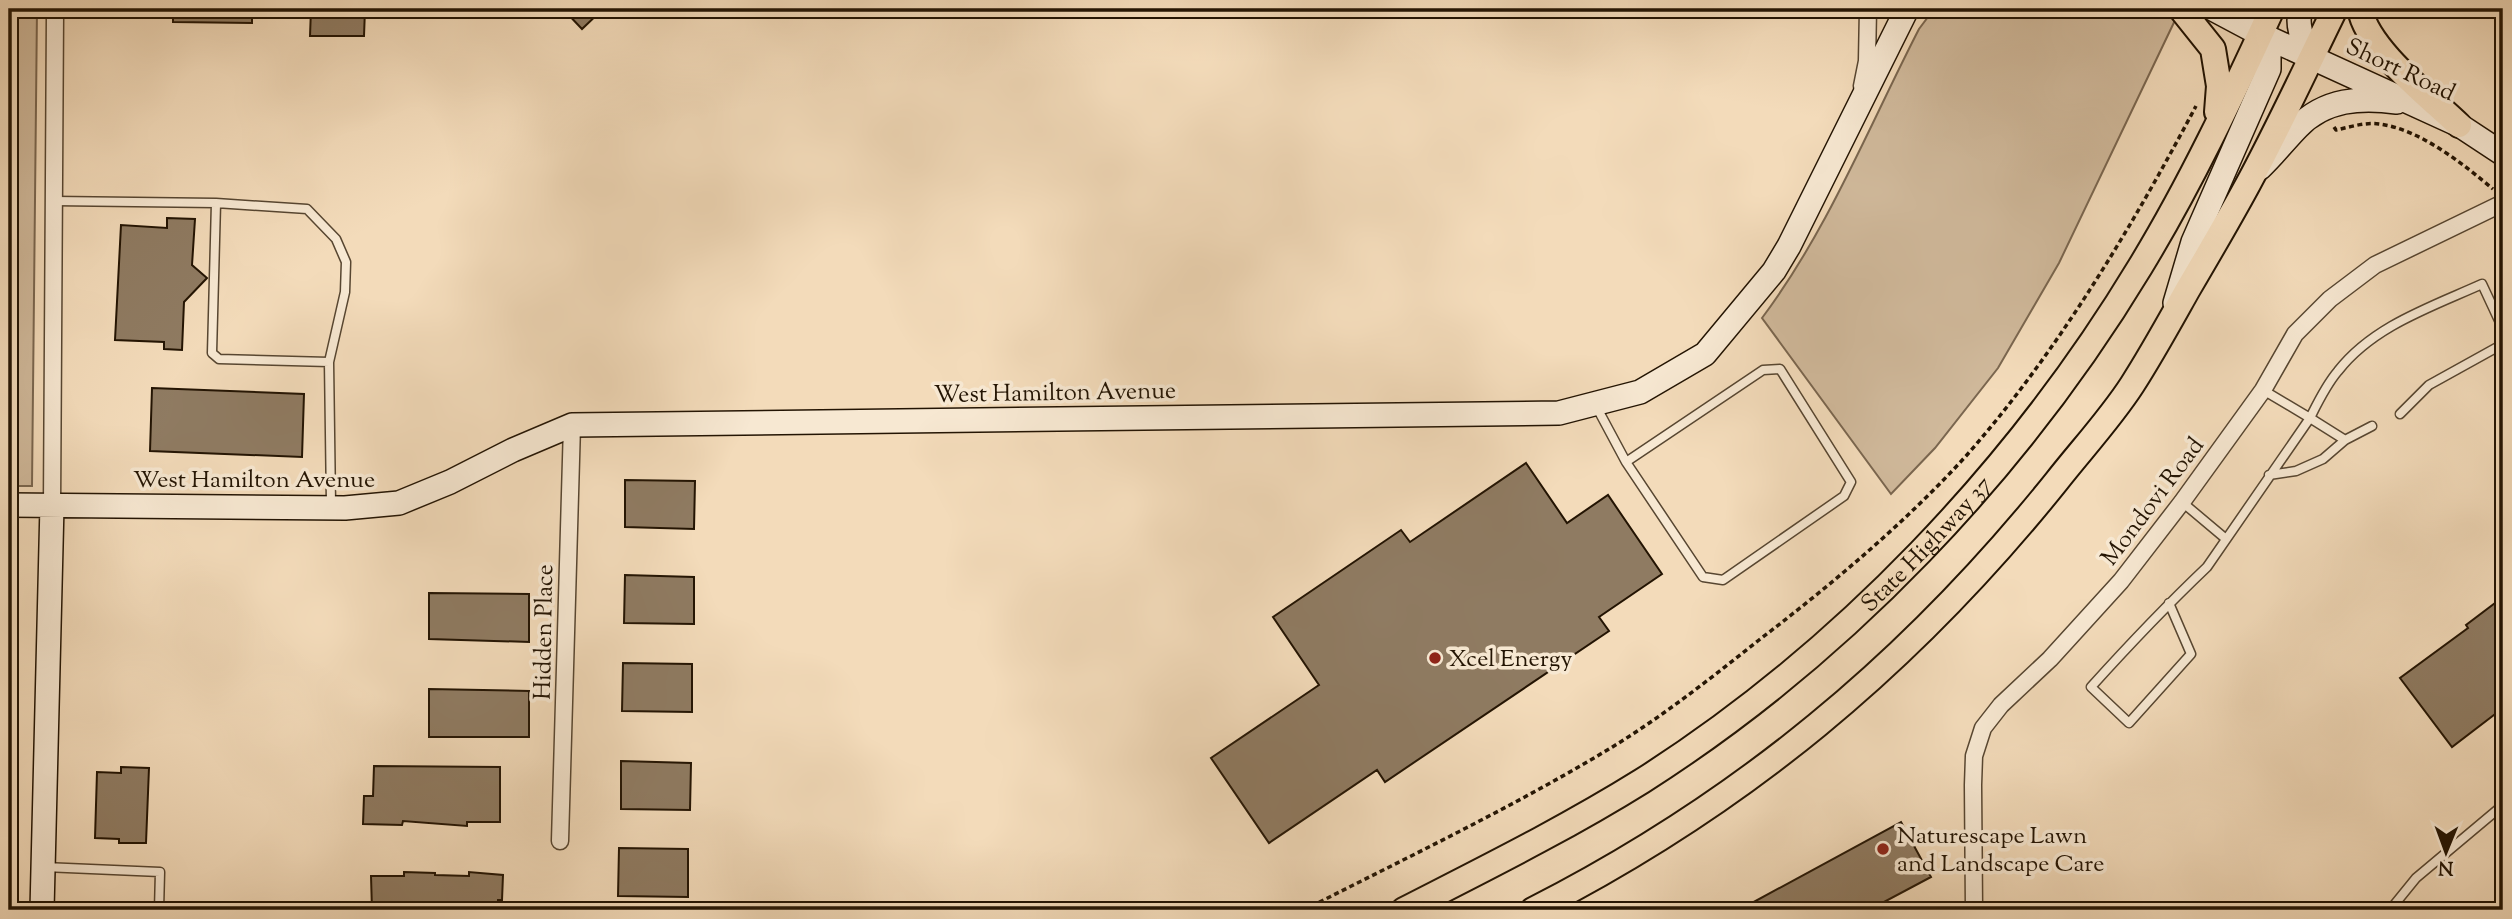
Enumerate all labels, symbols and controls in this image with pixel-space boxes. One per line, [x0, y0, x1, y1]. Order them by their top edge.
street label: Short Road [2340, 31, 2461, 111]
street label: West Hamilton Avenue [934, 375, 1176, 413]
street label: Mondovi Road [2094, 431, 2213, 574]
street label: West Hamilton Avenue [133, 464, 375, 498]
street label: State Highway 37 [1854, 469, 2001, 621]
street label: Hidden Place [527, 564, 563, 700]
place label: Xcel Energy [1449, 643, 1572, 677]
marker: Xcel Energy [1427, 650, 1443, 666]
north arrow [2410, 818, 2480, 888]
place label: Naturescape Lawn and Landscape Care [1897, 820, 2104, 882]
marker: Naturescape Lawn and Landscape Care [1875, 841, 1891, 857]
text: N [2438, 853, 2454, 880]

